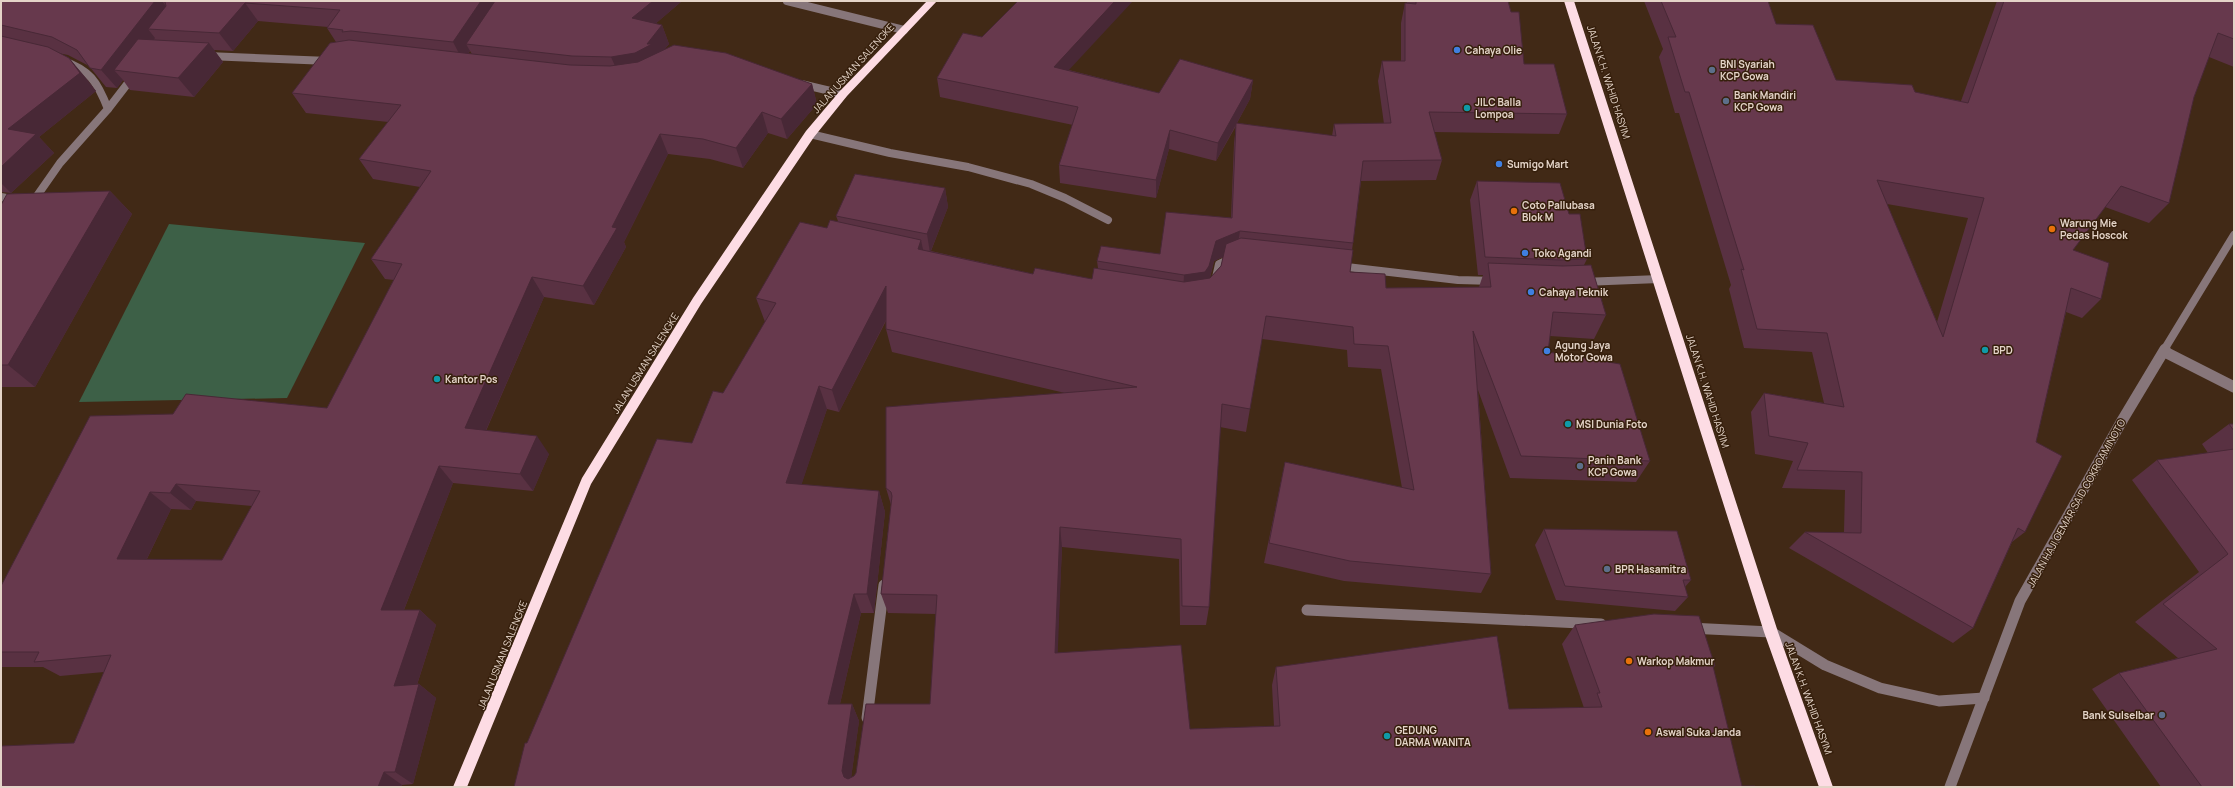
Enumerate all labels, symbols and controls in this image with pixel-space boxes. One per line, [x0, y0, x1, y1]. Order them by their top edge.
street label: JALAN USMAN SALENGKE [809, 20, 897, 116]
street label: JALAN K.H. WAHID HASYIM [1584, 23, 1634, 141]
place label: Cahaya Olie [1465, 43, 1522, 57]
marker: Cahaya Olie [1452, 45, 1462, 55]
place label: BNI Syariah KCP Gowa [1720, 57, 1775, 83]
marker: BNI Syariah KCP Gowa [1707, 65, 1717, 75]
place label: Bank Mandiri KCP Gowa [1734, 88, 1796, 114]
place label: JILC Balla Lompoa [1475, 95, 1521, 121]
marker: Bank Mandiri KCP Gowa [1721, 96, 1731, 106]
marker: JILC Balla Lompoa [1462, 103, 1472, 113]
place label: Sumigo Mart [1507, 157, 1569, 171]
marker: Sumigo Mart [1494, 159, 1504, 169]
place label: Coto Pallubasa Blok M [1522, 198, 1595, 224]
marker: Coto Pallubasa Blok M [1509, 206, 1519, 216]
place label: Warung Mie Pedas Hoscok [2060, 216, 2128, 242]
marker: Warung Mie Pedas Hoscok [2047, 224, 2057, 234]
place label: Toko Agandi [1533, 246, 1592, 260]
marker: Toko Agandi [1520, 248, 1530, 258]
place label: Cahaya Teknik [1539, 285, 1609, 299]
marker: Cahaya Teknik [1526, 287, 1536, 297]
street label: JALAN USMAN SALENGKE [608, 310, 682, 416]
street label: JALAN K.H. WAHID HASYIM [1683, 332, 1733, 450]
place label: Agung Jaya Motor Gowa [1555, 338, 1613, 364]
place label: BPD [1993, 343, 2013, 357]
marker: BPD [1980, 345, 1990, 355]
marker: Agung Jaya Motor Gowa [1542, 346, 1552, 356]
place label: Kantor Pos [445, 372, 498, 386]
marker: Kantor Pos [432, 374, 442, 384]
street label: JALAN HAJI OEMAR SAID COKROAMINOTO [2024, 416, 2128, 590]
place label: MSI Dunia Foto [1576, 417, 1648, 431]
marker: MSI Dunia Foto [1563, 419, 1573, 429]
place label: Panin Bank KCP Gowa [1588, 453, 1642, 479]
marker: Panin Bank KCP Gowa [1575, 461, 1585, 471]
place label: BPR Hasamitra [1615, 562, 1686, 576]
marker: BPR Hasamitra [1602, 564, 1612, 574]
street label: JALAN USMAN SALENGKE [474, 598, 530, 712]
street label: JALAN K.H. WAHID HASYIM [1782, 640, 1836, 756]
place label: Warkop Makmur [1637, 654, 1715, 668]
marker: Warkop Makmur [1624, 656, 1634, 666]
place label: Bank Sulselbar [2083, 708, 2154, 722]
marker: Bank Sulselbar [2157, 710, 2167, 720]
place label: GEDUNG DARMA WANITA [1395, 723, 1471, 749]
place label: Aswal Suka Janda [1656, 725, 1741, 739]
marker: Aswal Suka Janda [1643, 727, 1653, 737]
marker: GEDUNG DARMA WANITA [1382, 731, 1392, 741]

